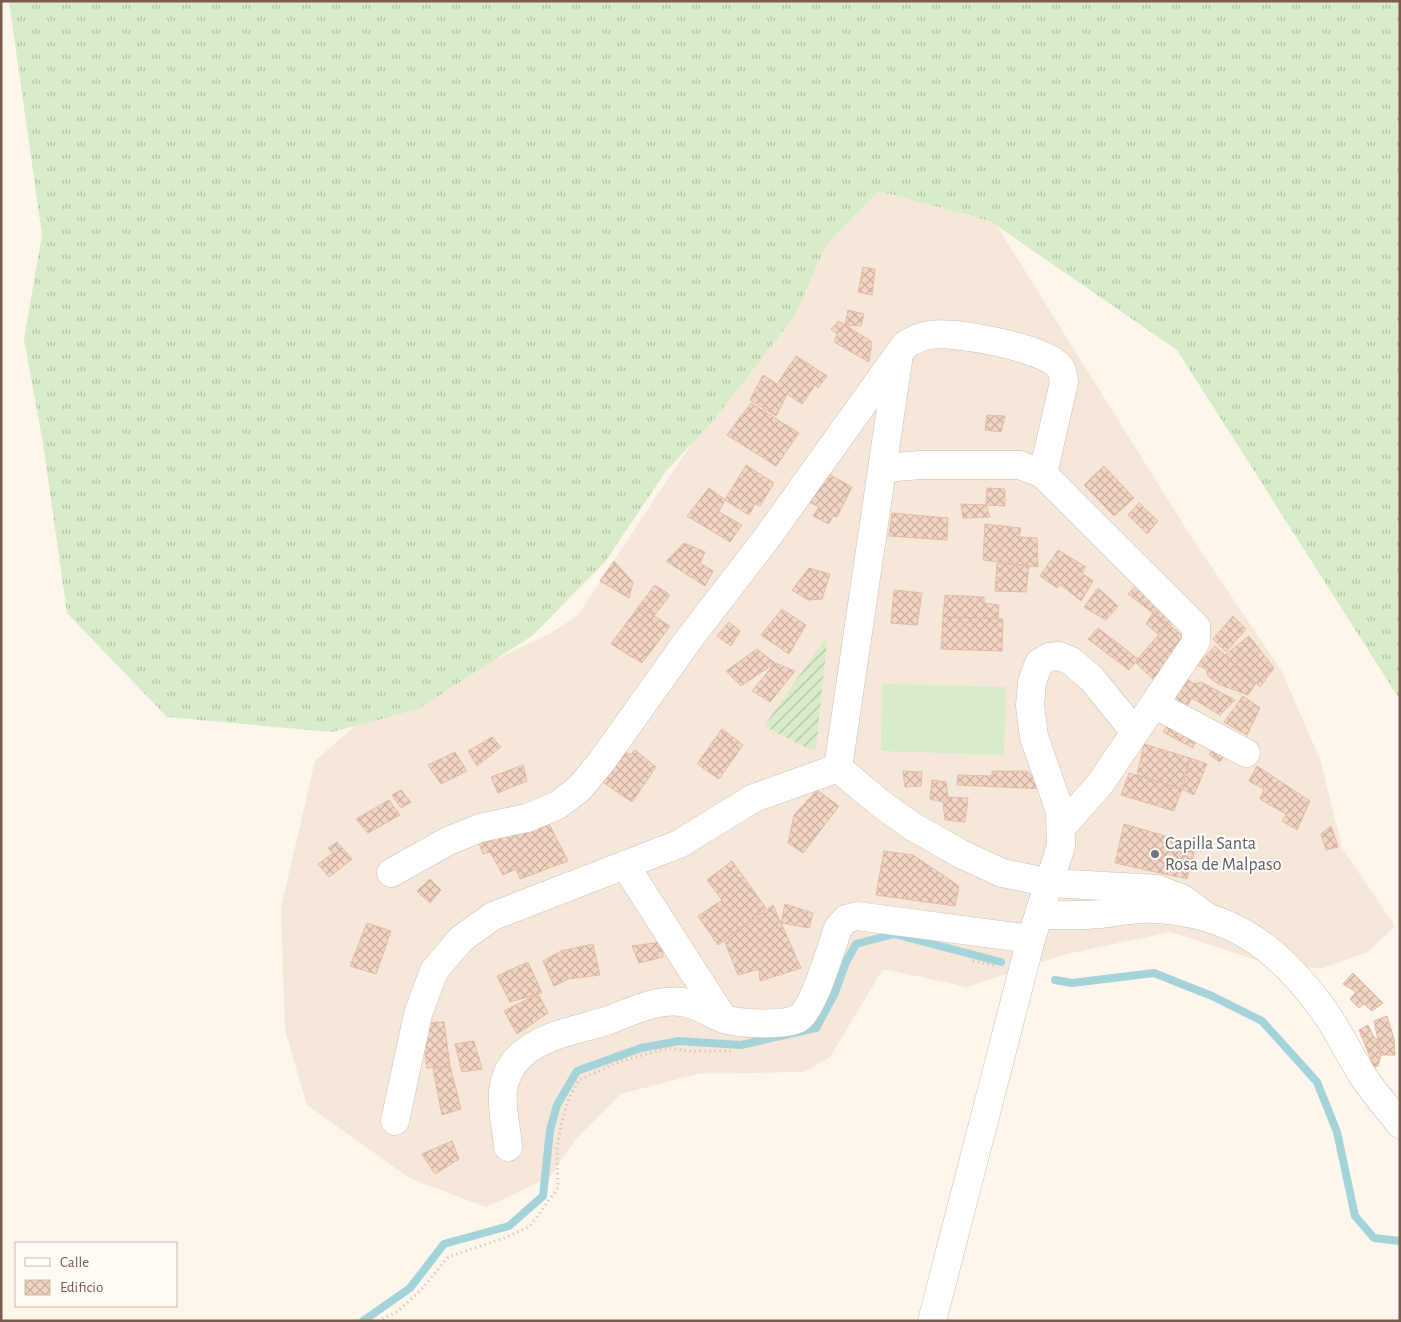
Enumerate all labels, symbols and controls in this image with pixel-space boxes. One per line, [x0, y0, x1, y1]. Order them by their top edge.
place label: Capilla Santa Rosa de Malpaso [1165, 835, 1282, 874]
marker: Capilla Santa Rosa de Malpaso [1149, 848, 1161, 860]
legend [15, 1242, 178, 1307]
text: Calle [60, 1255, 89, 1270]
text: Edificio [60, 1280, 103, 1295]

